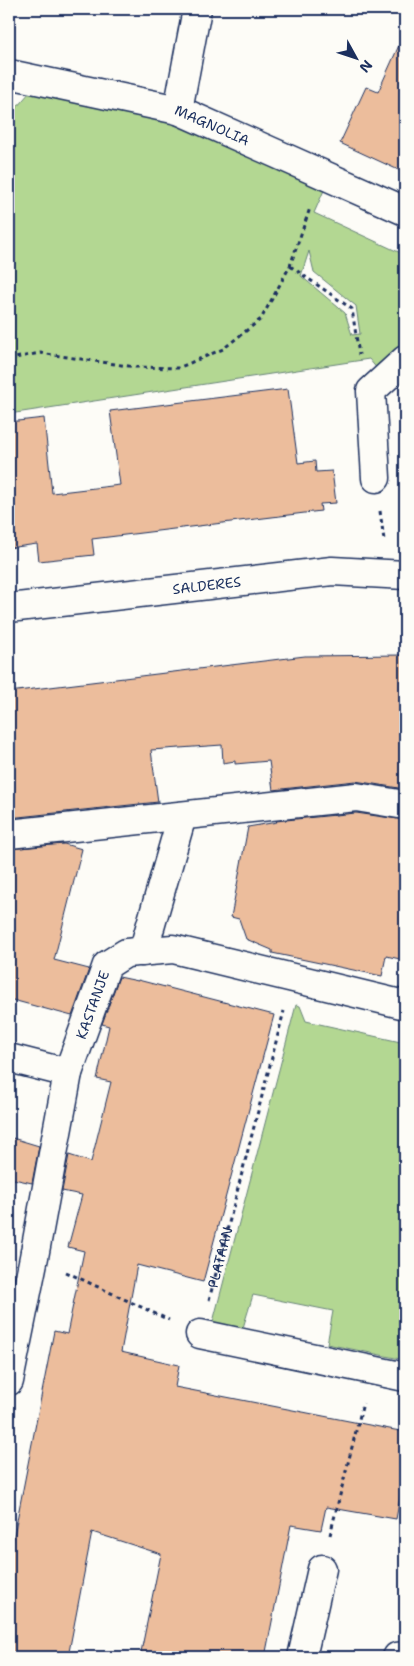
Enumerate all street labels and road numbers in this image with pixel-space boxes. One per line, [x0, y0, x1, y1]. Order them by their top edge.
street label: MAGNOLIA [172, 101, 252, 150]
street label: SALDERES [171, 572, 242, 598]
street label: KASTANJE [72, 968, 113, 1042]
street label: PLATAAN [203, 1225, 237, 1290]

